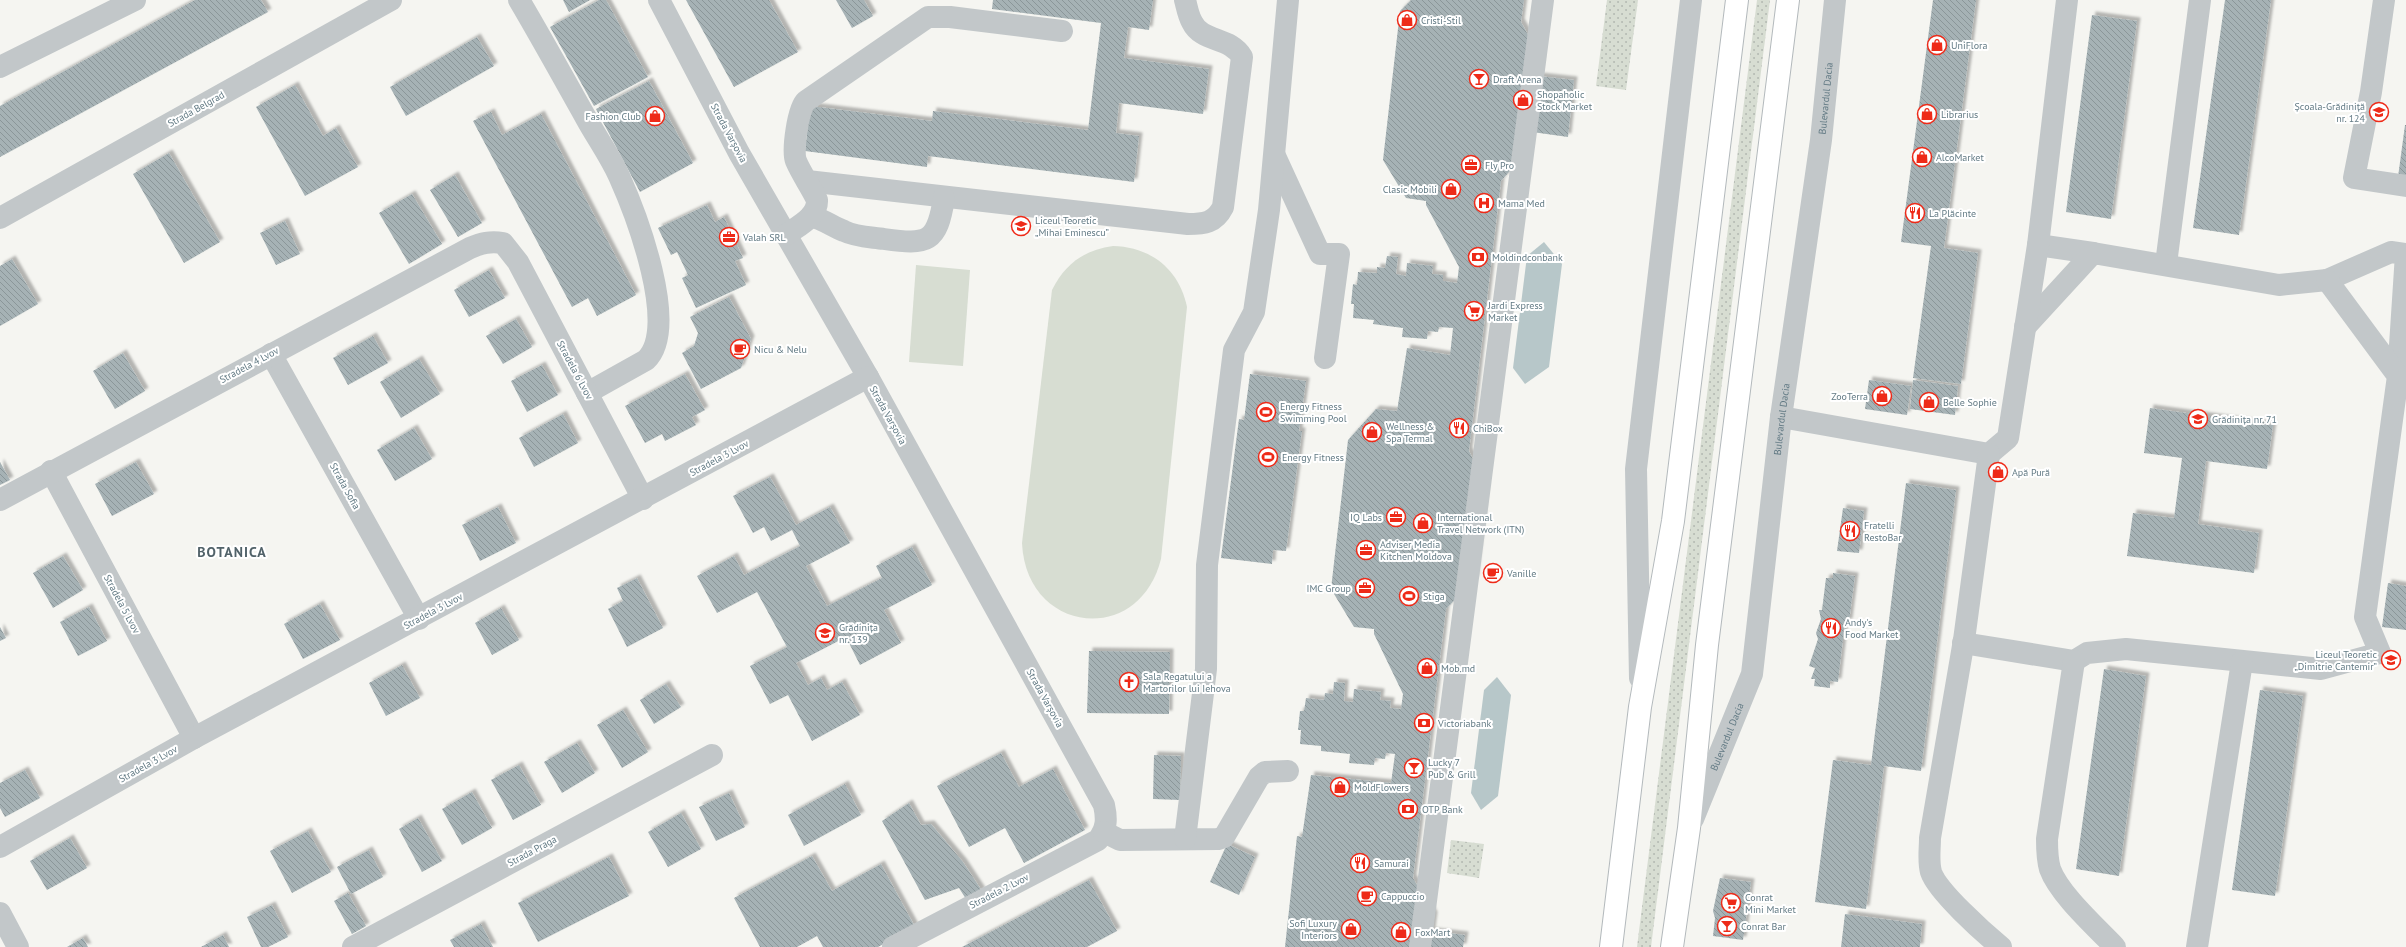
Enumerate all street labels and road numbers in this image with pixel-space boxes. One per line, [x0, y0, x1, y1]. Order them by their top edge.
street label: Bulevardul Dacia [1815, 62, 1835, 135]
street label: Strada Belgrad [165, 88, 227, 130]
street label: Strada Varșovia [708, 101, 750, 165]
street label: Stradela 6 Lvov [554, 338, 596, 402]
street label: Stradela 4 Lvov [217, 344, 281, 386]
street label: Bulevardul Dacia [1770, 382, 1792, 456]
street label: Strada Varșovia [867, 383, 910, 447]
street label: Stradela 3 Lvov [687, 437, 751, 479]
street label: Strada Sofia [327, 460, 363, 512]
street label: Stradela 5 Lvov [101, 572, 143, 636]
street label: Stradela 3 Lvov [401, 590, 465, 632]
street label: Strada Varșovia [1024, 666, 1067, 730]
street label: Bulevardul Dacia [1707, 701, 1746, 772]
street label: Stradela 3 Lvov [116, 742, 180, 785]
street label: Strada Praga [505, 833, 559, 869]
street label: Stradela 2 Lvov [967, 870, 1031, 912]

